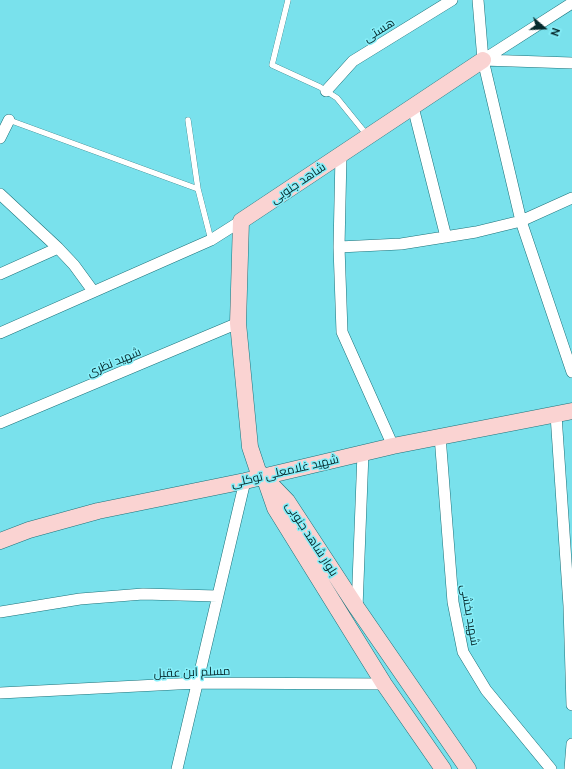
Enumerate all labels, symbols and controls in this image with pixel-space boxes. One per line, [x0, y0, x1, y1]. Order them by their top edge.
north arrow [524, 8, 564, 48]
street label: هستی [361, 15, 397, 45]
text: N [548, 26, 562, 38]
street label: شاهد جنوبی [268, 159, 328, 207]
street label: شهید نظری [85, 344, 143, 380]
street label: شهید غلامعلی توکلی [230, 452, 340, 490]
street label: بلوار شاهد جنوبی [283, 499, 341, 579]
street label: شهید بخشی [458, 583, 482, 647]
street label: مسلم ابن عقیل [153, 663, 231, 681]

